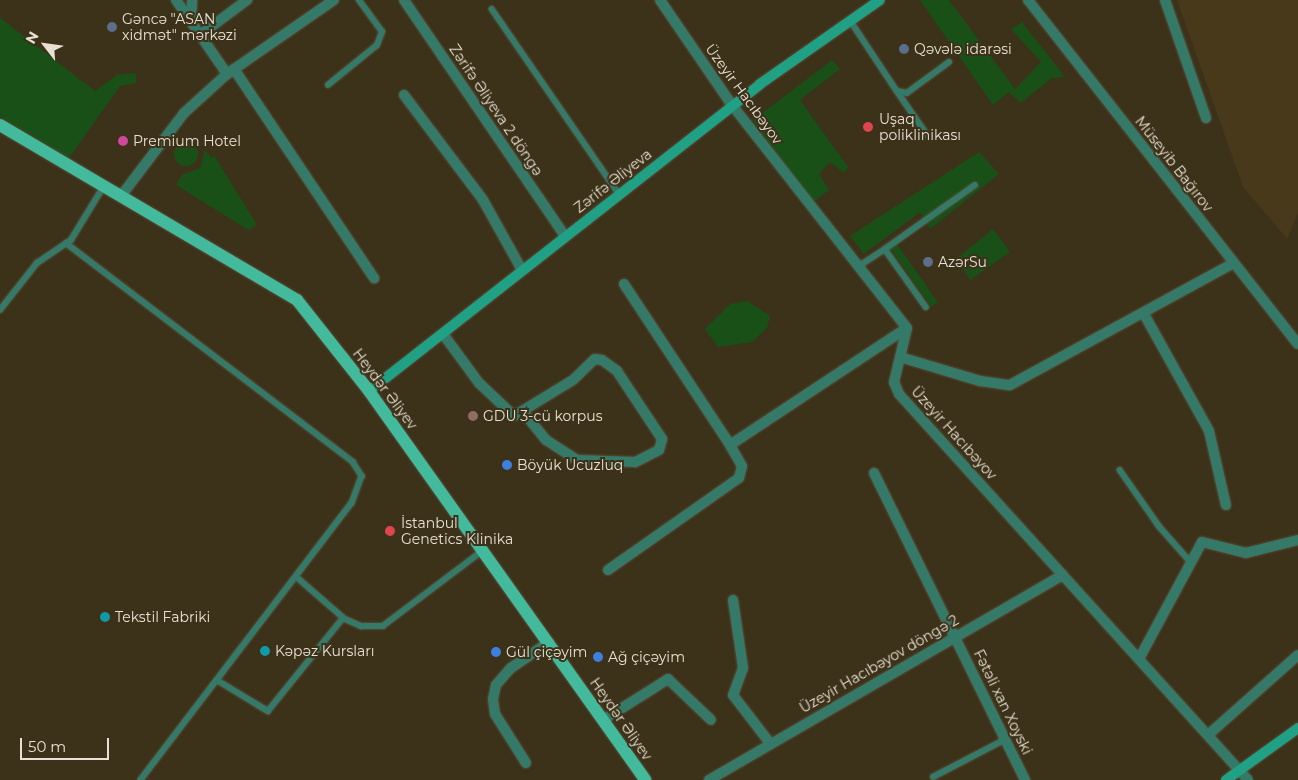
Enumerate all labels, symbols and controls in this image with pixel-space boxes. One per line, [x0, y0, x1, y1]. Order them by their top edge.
place label: Gəncə "ASAN xidmət" mərkəzi [122, 11, 237, 44]
north arrow [20, 20, 70, 70]
marker: Gəncə "ASAN xidmət" mərkəzi [106, 21, 118, 33]
text: N [21, 28, 43, 47]
street label: Zərifə Əliyeva 2 döngə [446, 41, 546, 179]
street label: Üzeyir Hacıbəyov [702, 41, 786, 147]
place label: Qəvələ idarəsi [914, 41, 1012, 57]
marker: Qəvələ idarəsi [898, 43, 910, 55]
place label: Uşaq poliklinikası [879, 111, 961, 144]
street label: Müseyib Bağırov [1132, 113, 1216, 215]
marker: Uşaq poliklinikası [861, 120, 875, 134]
place label: Premium Hotel [133, 133, 241, 149]
marker: Premium Hotel [117, 135, 129, 147]
street label: Zərifə Əliyeva [571, 146, 655, 216]
place label: AzərSu [938, 254, 987, 270]
marker: AzərSu [922, 256, 934, 268]
street label: Heydər Əliyev [349, 345, 421, 433]
street label: Üzeyir Hacıbəyov [908, 383, 1000, 483]
place label: GDU 3-cü korpus [483, 408, 603, 424]
marker: GDU 3-cü korpus [467, 410, 479, 422]
place label: Böyük Ucuzluq [517, 457, 623, 473]
marker: Böyük Ucuzluq [501, 459, 513, 471]
place label: İstanbul Genetics Klinika [401, 515, 513, 548]
marker: İstanbul Genetics Klinika [383, 524, 397, 538]
place label: Tekstil Fabriki [115, 609, 210, 625]
marker: Tekstil Fabriki [99, 611, 111, 623]
street label: Üzeyir Hacıbəyov döngə 2 [797, 612, 961, 716]
place label: Kəpəz Kursları [275, 643, 375, 659]
place label: Gül çiçəyim [506, 644, 587, 660]
marker: Kəpəz Kursları [259, 645, 271, 657]
marker: Gül çiçəyim [490, 646, 502, 658]
street label: Fətəli xan Xoyski [970, 647, 1036, 757]
place label: Ağ çiçəyim [608, 649, 685, 665]
marker: Ağ çiçəyim [592, 651, 604, 663]
street label: Heydər Əliyev [586, 675, 656, 763]
scale bar [22, 728, 111, 760]
text: 50 m [28, 737, 66, 756]

